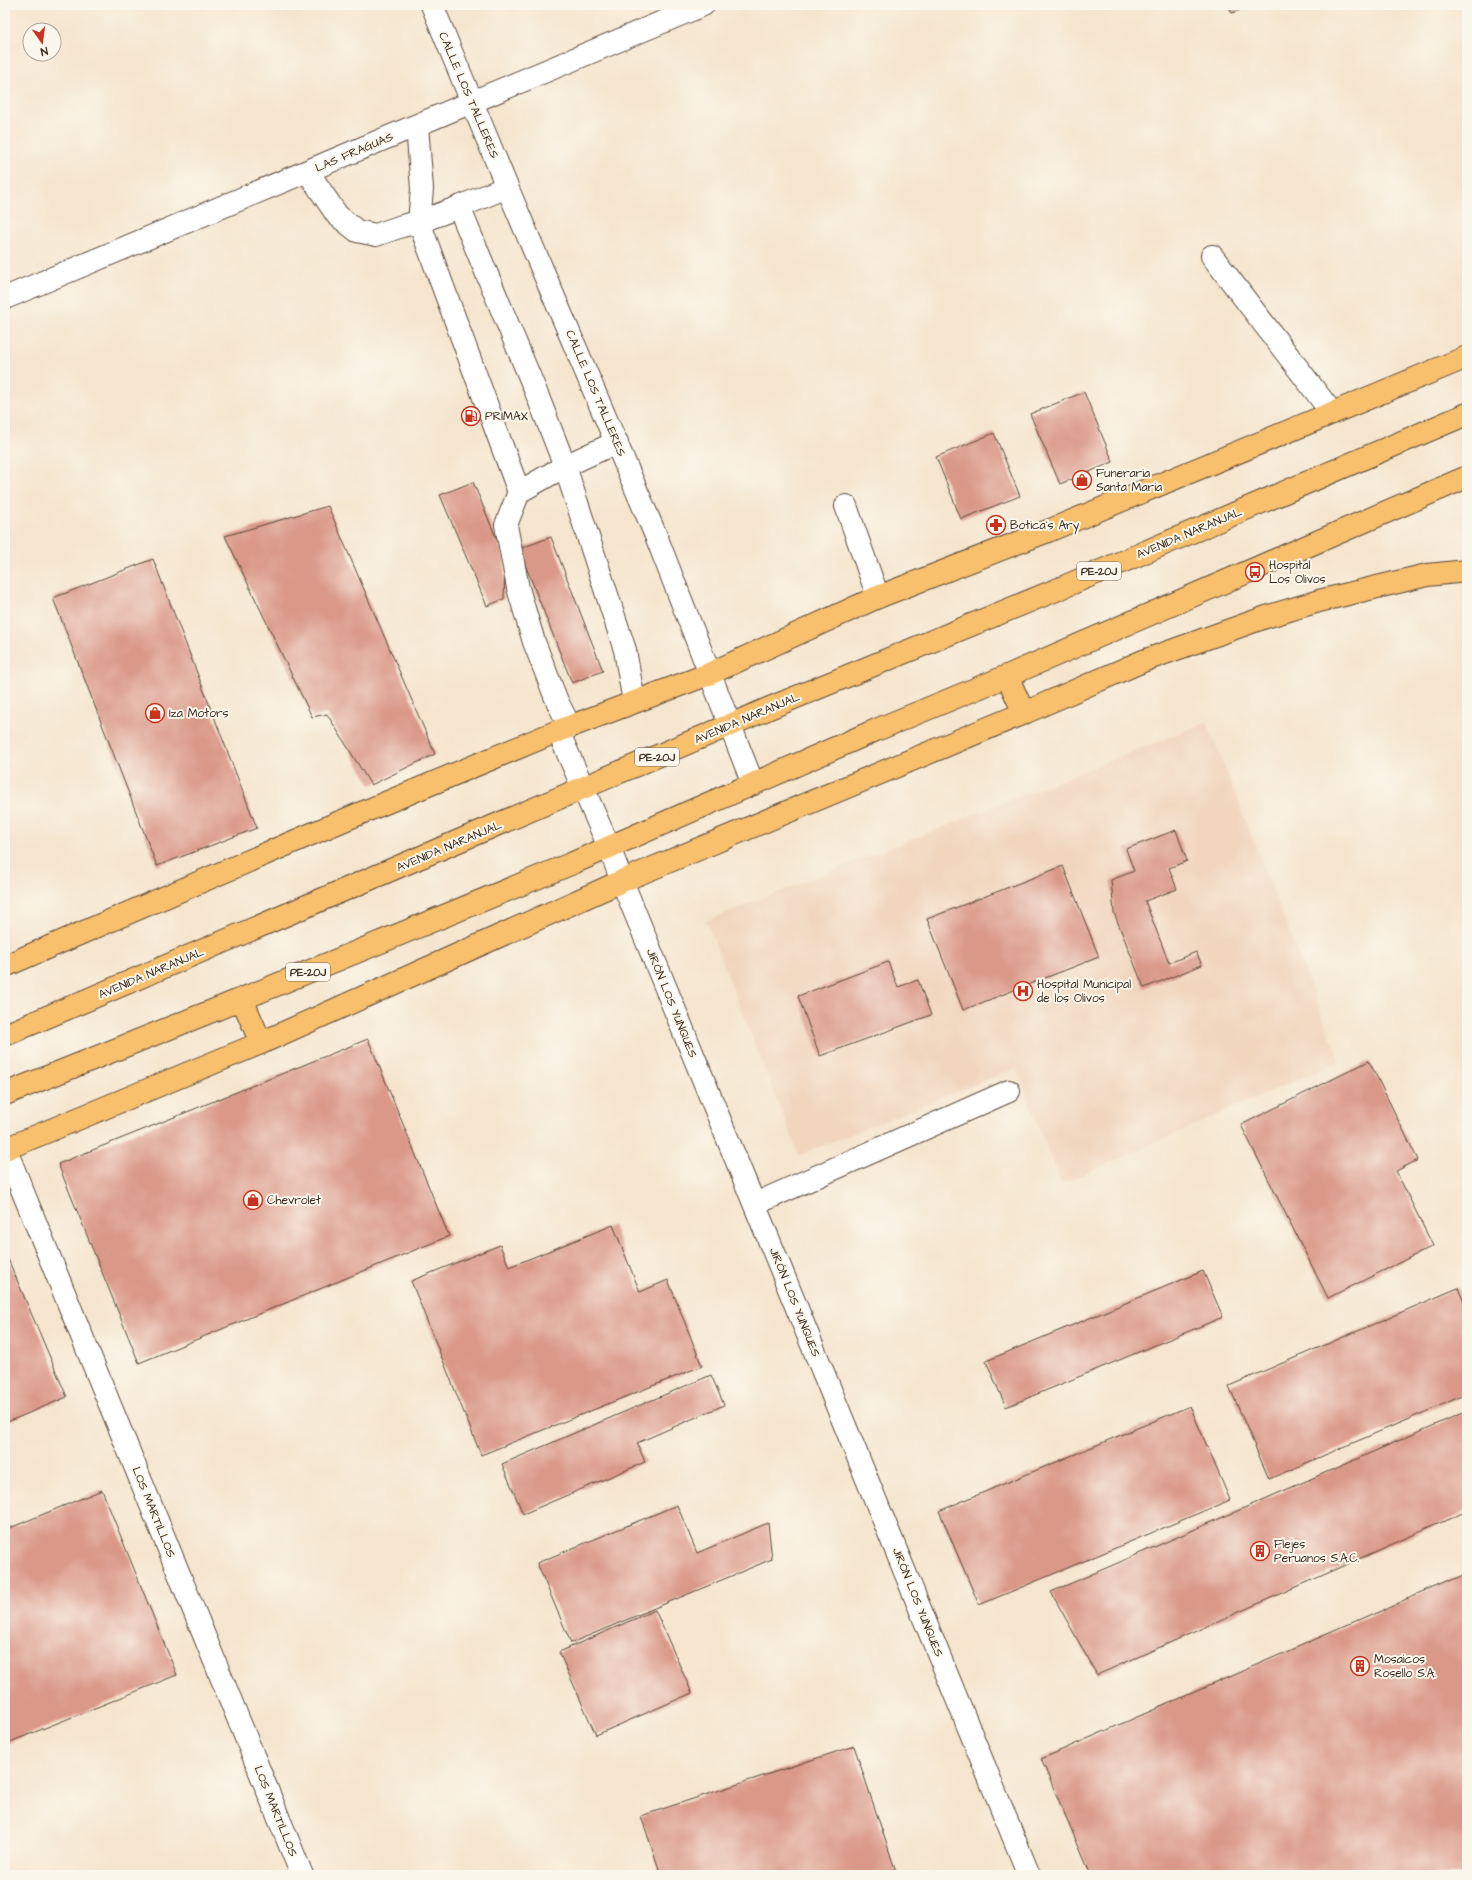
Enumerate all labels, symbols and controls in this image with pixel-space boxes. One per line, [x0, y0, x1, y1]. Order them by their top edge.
north arrow [22, 22, 62, 62]
street label: CALLE LOS TALLERES [434, 29, 503, 161]
text: N [39, 43, 49, 59]
street label: LAS FRAGUAS [312, 128, 396, 177]
street label: CALLE LOS TALLERES [561, 327, 630, 459]
fuel station icon: PRIMAX [460, 405, 482, 427]
place label: PRIMAX [485, 408, 528, 425]
place label: Funeraria Santa María [1096, 465, 1162, 496]
shop icon: Funeraria Santa María [1071, 469, 1093, 491]
street label: AVENIDA NARANJAL [1134, 503, 1245, 563]
pharmacy icon: Botica's Ary [985, 514, 1007, 536]
place label: Botica's Ary [1010, 517, 1080, 535]
place label: Hospital Los Olivos [1269, 557, 1326, 588]
bus stop icon: Hospital Los Olivos [1244, 561, 1266, 583]
road number: PE-20J [1077, 562, 1121, 580]
street label: AVENIDA NARANJAL [692, 688, 803, 748]
shop icon: Iza Motors [144, 702, 166, 724]
place label: Iza Motors [169, 705, 229, 722]
road number: PE-20J [635, 748, 679, 766]
street label: AVENIDA NARANJAL [394, 816, 505, 876]
street label: AVENIDA NARANJAL [96, 943, 207, 1003]
street label: JIRÓN LOS YUNQUES [642, 946, 701, 1061]
road number: PE-20J [286, 963, 330, 981]
place label: Hospìtal Municipal de los Olivos [1037, 976, 1131, 1007]
hospital icon: Hospìtal Municipal de los Olivos [1012, 980, 1034, 1002]
shop icon: Chevrolet [242, 1189, 264, 1211]
place label: Chevrolet [267, 1192, 321, 1209]
street label: JIRÓN LOS YUNQUES [765, 1245, 824, 1360]
street label: LOS MARTILLOS [128, 1464, 180, 1560]
place label: Flejes Peruanos S.A.C. [1274, 1536, 1360, 1567]
building icon: Flejes Peruanos S.A.C. [1249, 1540, 1271, 1562]
street label: JIRÓN LOS YUNQUES [888, 1545, 947, 1660]
place label: Mosaicos Rosello S.A. [1374, 1651, 1436, 1682]
building icon: Mosaicos Rosello S.A. [1349, 1655, 1371, 1677]
street label: LOS MARTILLOS [250, 1763, 302, 1859]

